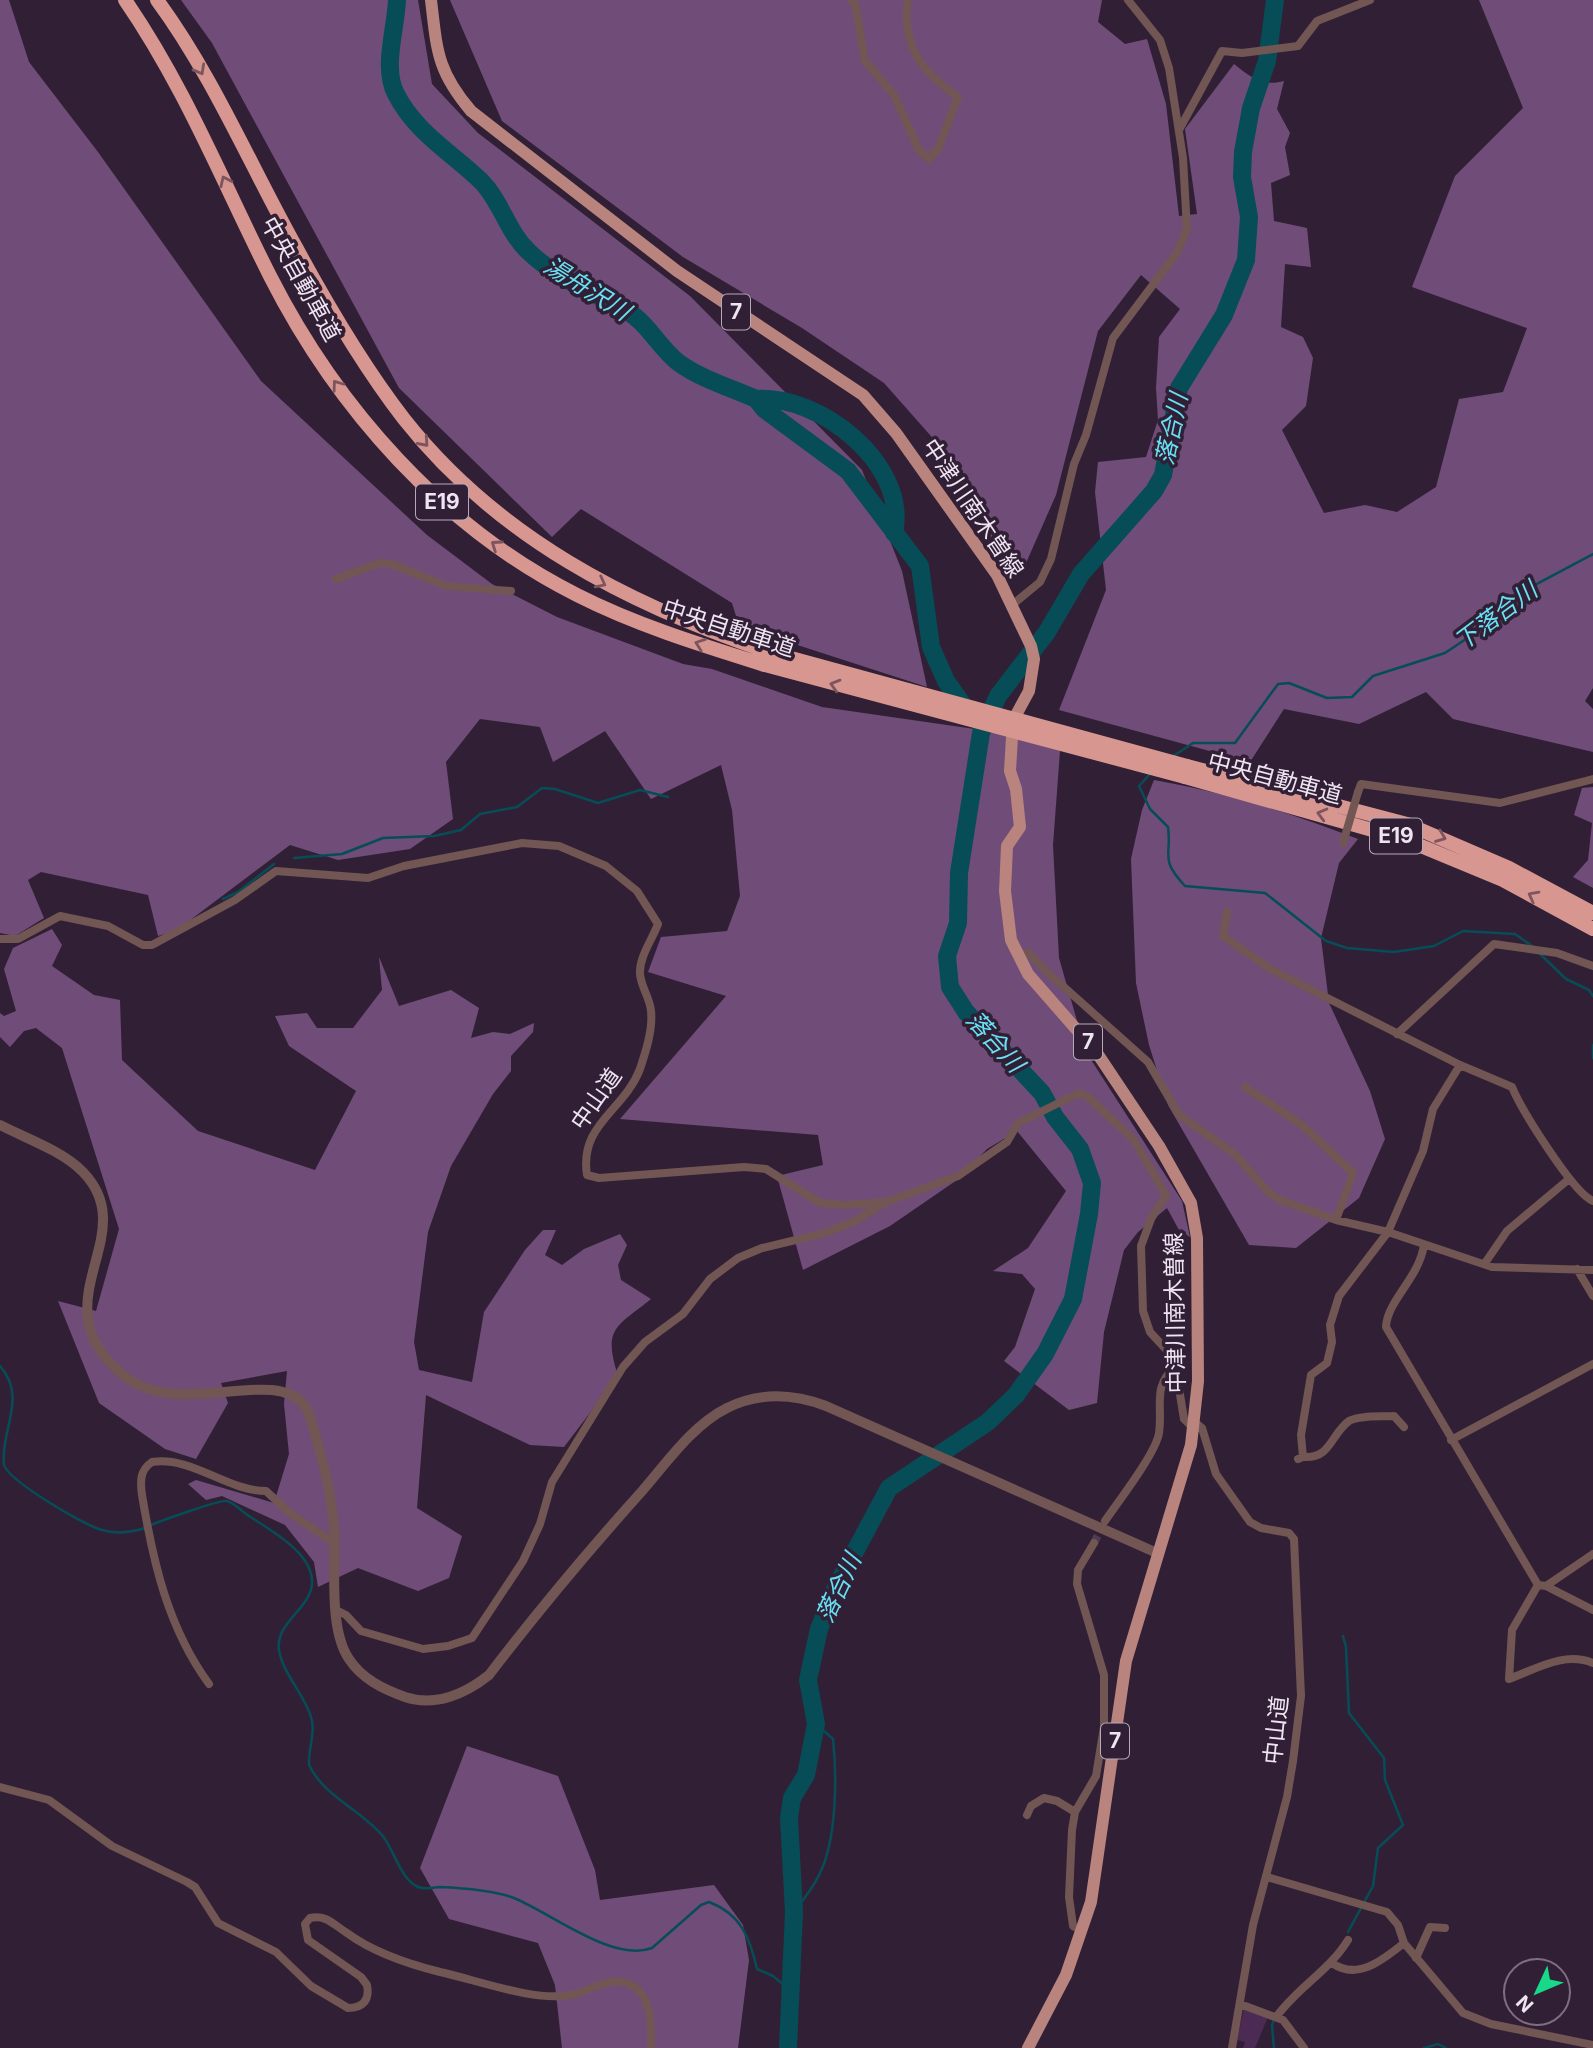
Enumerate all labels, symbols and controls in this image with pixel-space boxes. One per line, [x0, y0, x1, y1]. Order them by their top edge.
one-way arrow [192, 63, 205, 76]
one-way arrow [219, 176, 233, 189]
street label: 中央自動車道 [255, 212, 347, 346]
water label: 湯舟沢川 [539, 251, 638, 328]
road number: 7 [722, 294, 750, 330]
one-way arrow [332, 380, 345, 392]
water label: 落合川 [1150, 388, 1194, 467]
street label: 中津川南木曽線 [916, 433, 1030, 583]
one-way arrow [416, 434, 428, 447]
road number: E19 [416, 484, 468, 520]
one-way arrow [491, 541, 504, 553]
water label: 下落合川 [1449, 573, 1545, 656]
one-way arrow [594, 574, 606, 588]
street label: 中央自動車道 [659, 593, 799, 663]
one-way arrow [694, 638, 706, 652]
one-way arrow [829, 678, 841, 693]
street label: 中央自動車道 [1205, 747, 1345, 809]
one-way arrow [1316, 808, 1328, 823]
road number: E19 [1370, 818, 1422, 854]
one-way arrow [1434, 829, 1446, 843]
one-way arrow [1528, 891, 1541, 904]
water label: 落合川 [961, 1005, 1032, 1080]
road number: 7 [1074, 1024, 1102, 1060]
street label: 中山道 [565, 1063, 627, 1135]
street label: 中津川南木曽線 [1160, 1232, 1190, 1394]
water label: 落合川 [810, 1546, 868, 1627]
street label: 中山道 [1258, 1694, 1294, 1766]
road number: 7 [1101, 1724, 1129, 1758]
north arrow [1502, 1957, 1572, 2027]
text: N [1512, 1990, 1538, 2017]

